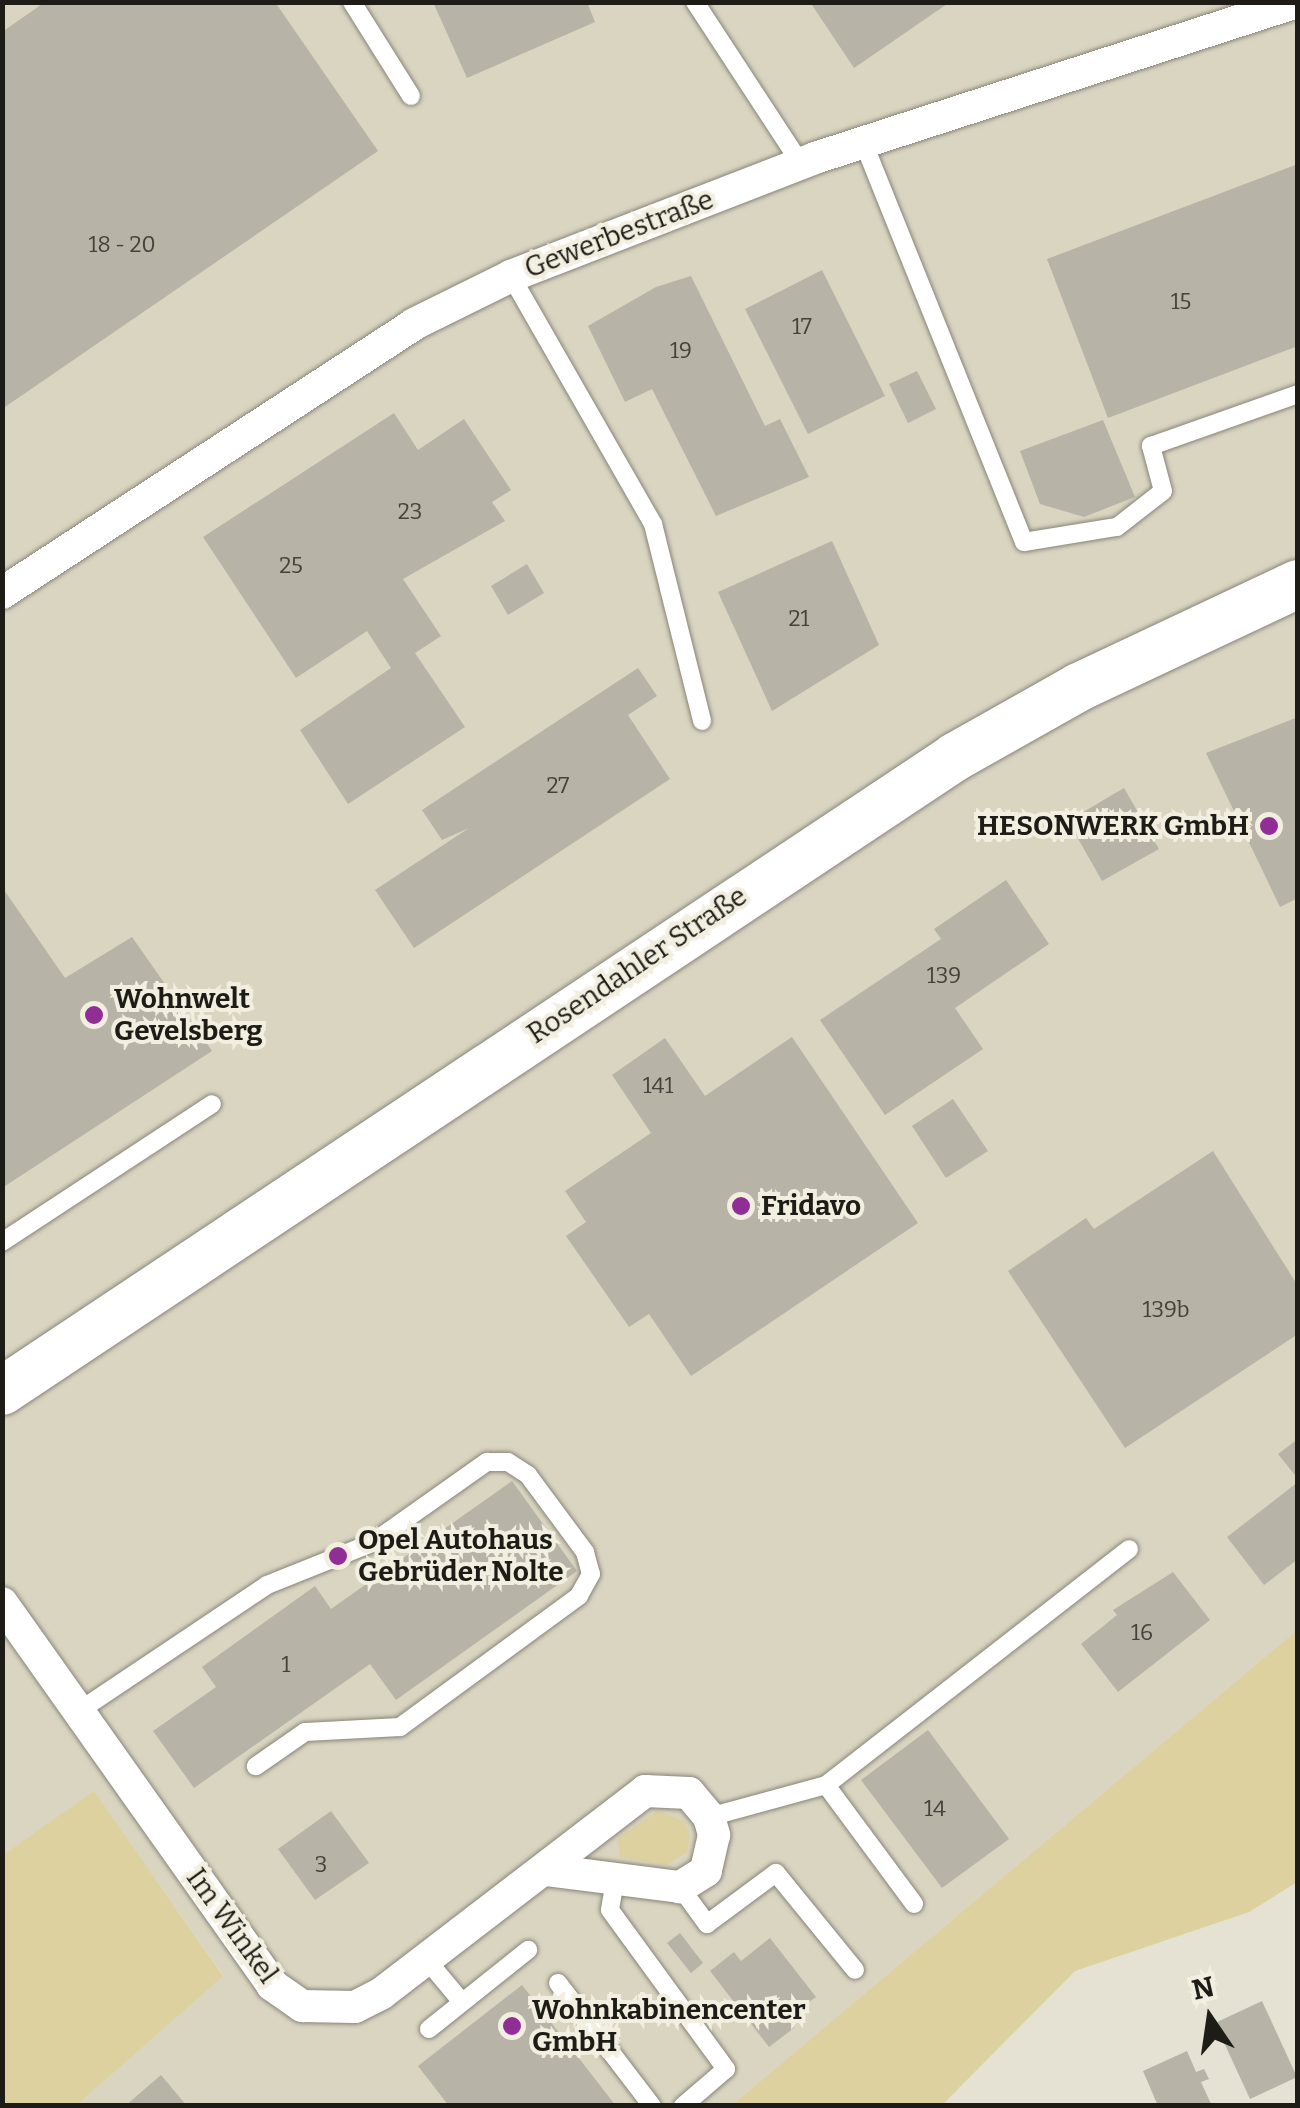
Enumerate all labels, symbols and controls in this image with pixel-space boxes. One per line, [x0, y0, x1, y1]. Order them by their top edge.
street label: Gewerbestraße [520, 183, 718, 285]
house number: 18 - 20 [88, 232, 156, 258]
house number: 15 [1171, 289, 1191, 315]
house number: 17 [792, 314, 812, 340]
house number: 19 [670, 338, 692, 364]
house number: 23 [398, 499, 422, 525]
house number: 25 [279, 553, 303, 579]
house number: 21 [789, 606, 809, 632]
house number: 27 [547, 773, 569, 799]
place label: HESONWERK GmbH [977, 809, 1249, 843]
marker: HESONWERK GmbH [1258, 815, 1280, 837]
street label: Rosendahler Straße [521, 879, 753, 1051]
house number: 139 [927, 963, 961, 989]
place label: Wohnwelt Gevelsberg [114, 982, 263, 1048]
marker: Wohnwelt Gevelsberg [83, 1004, 105, 1026]
house number: 141 [643, 1073, 673, 1099]
place label: Fridavo [761, 1189, 861, 1223]
marker: Fridavo [730, 1195, 752, 1217]
house number: 139b [1142, 1297, 1190, 1323]
place label: Opel Autohaus Gebrüder Nolte [358, 1523, 564, 1589]
marker: Opel Autohaus Gebrüder Nolte [327, 1545, 349, 1567]
house number: 16 [1131, 1620, 1153, 1646]
house number: 1 [282, 1652, 290, 1678]
house number: 14 [924, 1796, 946, 1822]
house number: 3 [315, 1852, 327, 1878]
street label: Im Winkel [179, 1862, 285, 1990]
north arrow [1160, 1968, 1260, 2068]
text: N [1189, 1970, 1217, 2007]
place label: Wohnkabinencenter GmbH [532, 1993, 806, 2059]
marker: Wohnkabinencenter GmbH [501, 2015, 523, 2037]

